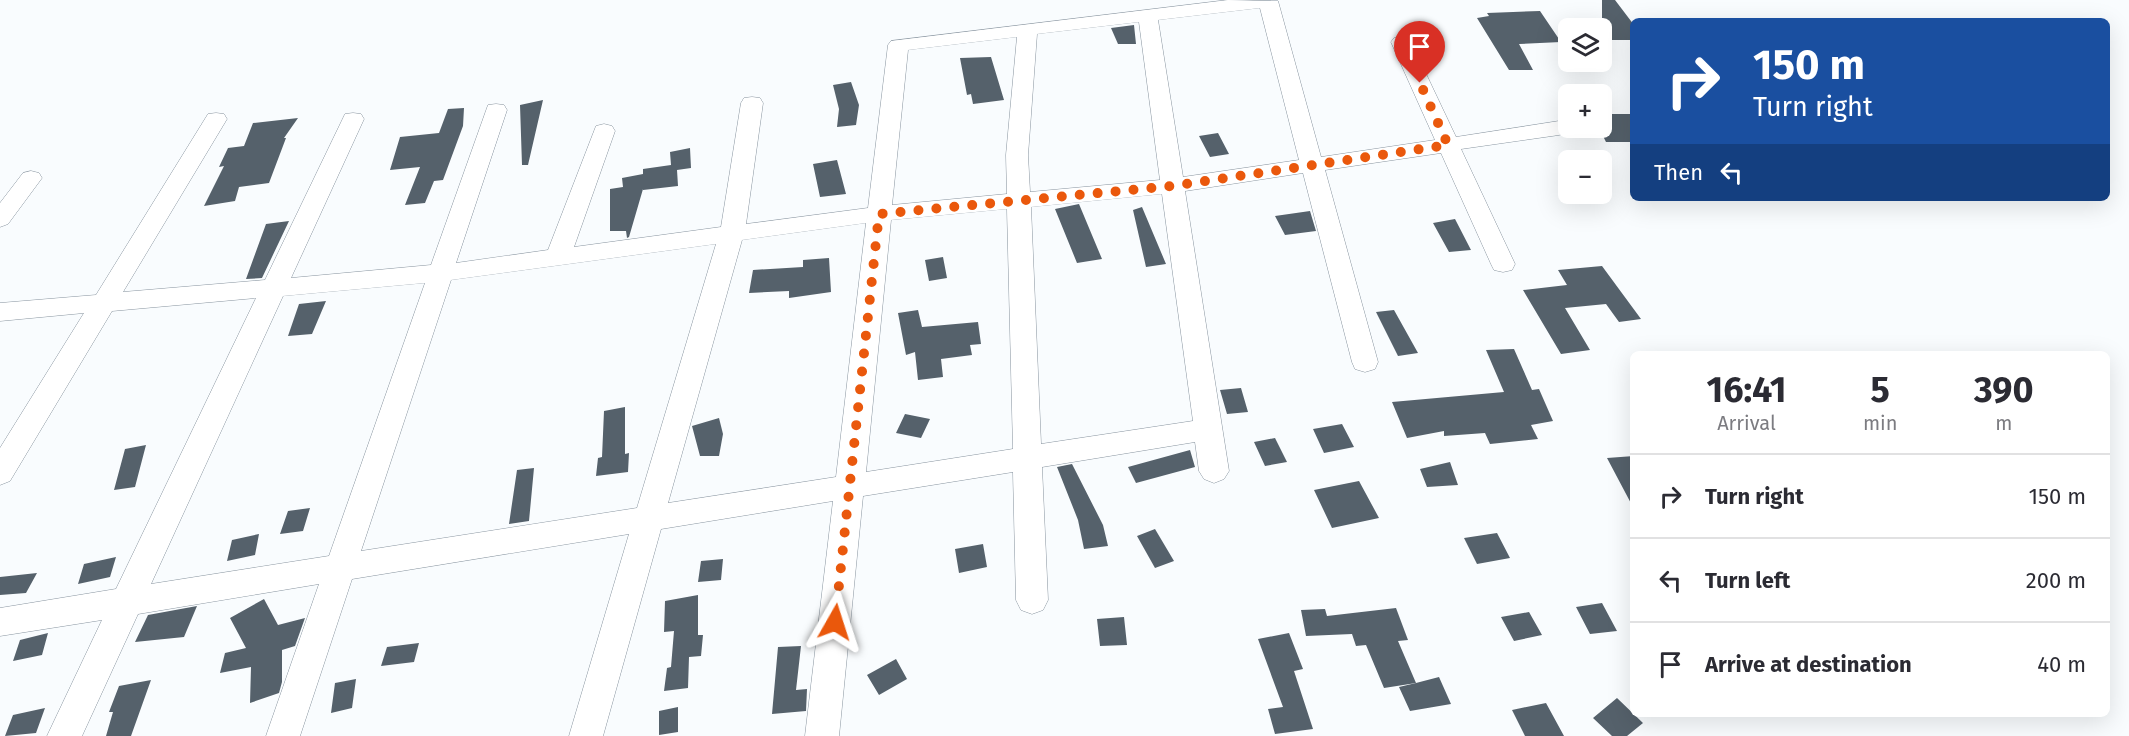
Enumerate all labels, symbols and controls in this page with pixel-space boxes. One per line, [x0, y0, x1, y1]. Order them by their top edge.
map controls [1558, 18, 1612, 204]
button: layers [1558, 18, 1612, 72]
pin [1394, 21, 1445, 83]
icon: arrive [1403, 30, 1436, 63]
text: 150 m [1753, 40, 1865, 90]
icon: right [1654, 42, 1732, 120]
button: + [1558, 84, 1612, 138]
text: Turn right [1753, 91, 1873, 123]
button: − [1558, 150, 1612, 204]
icon: left [1715, 156, 1748, 189]
text: Then [1654, 159, 1703, 186]
text: 16:41 [1707, 368, 1786, 412]
text: 5 [1871, 368, 1890, 412]
text: 390 [1974, 368, 2033, 412]
text: Arrival [1717, 411, 1776, 435]
text: min [1863, 411, 1897, 435]
text: m [1995, 411, 2012, 435]
icon: right [1654, 480, 1687, 513]
text: Turn right [1705, 483, 1804, 510]
text: 150 m [2028, 483, 2086, 510]
icon: left [1654, 564, 1687, 597]
text: Turn left [1705, 567, 1790, 594]
text: 200 m [2026, 567, 2086, 594]
position arrow [803, 590, 867, 654]
icon: arrive [1654, 648, 1687, 681]
text: Arrive at destination [1705, 651, 1912, 678]
text: 40 m [2037, 651, 2086, 678]

